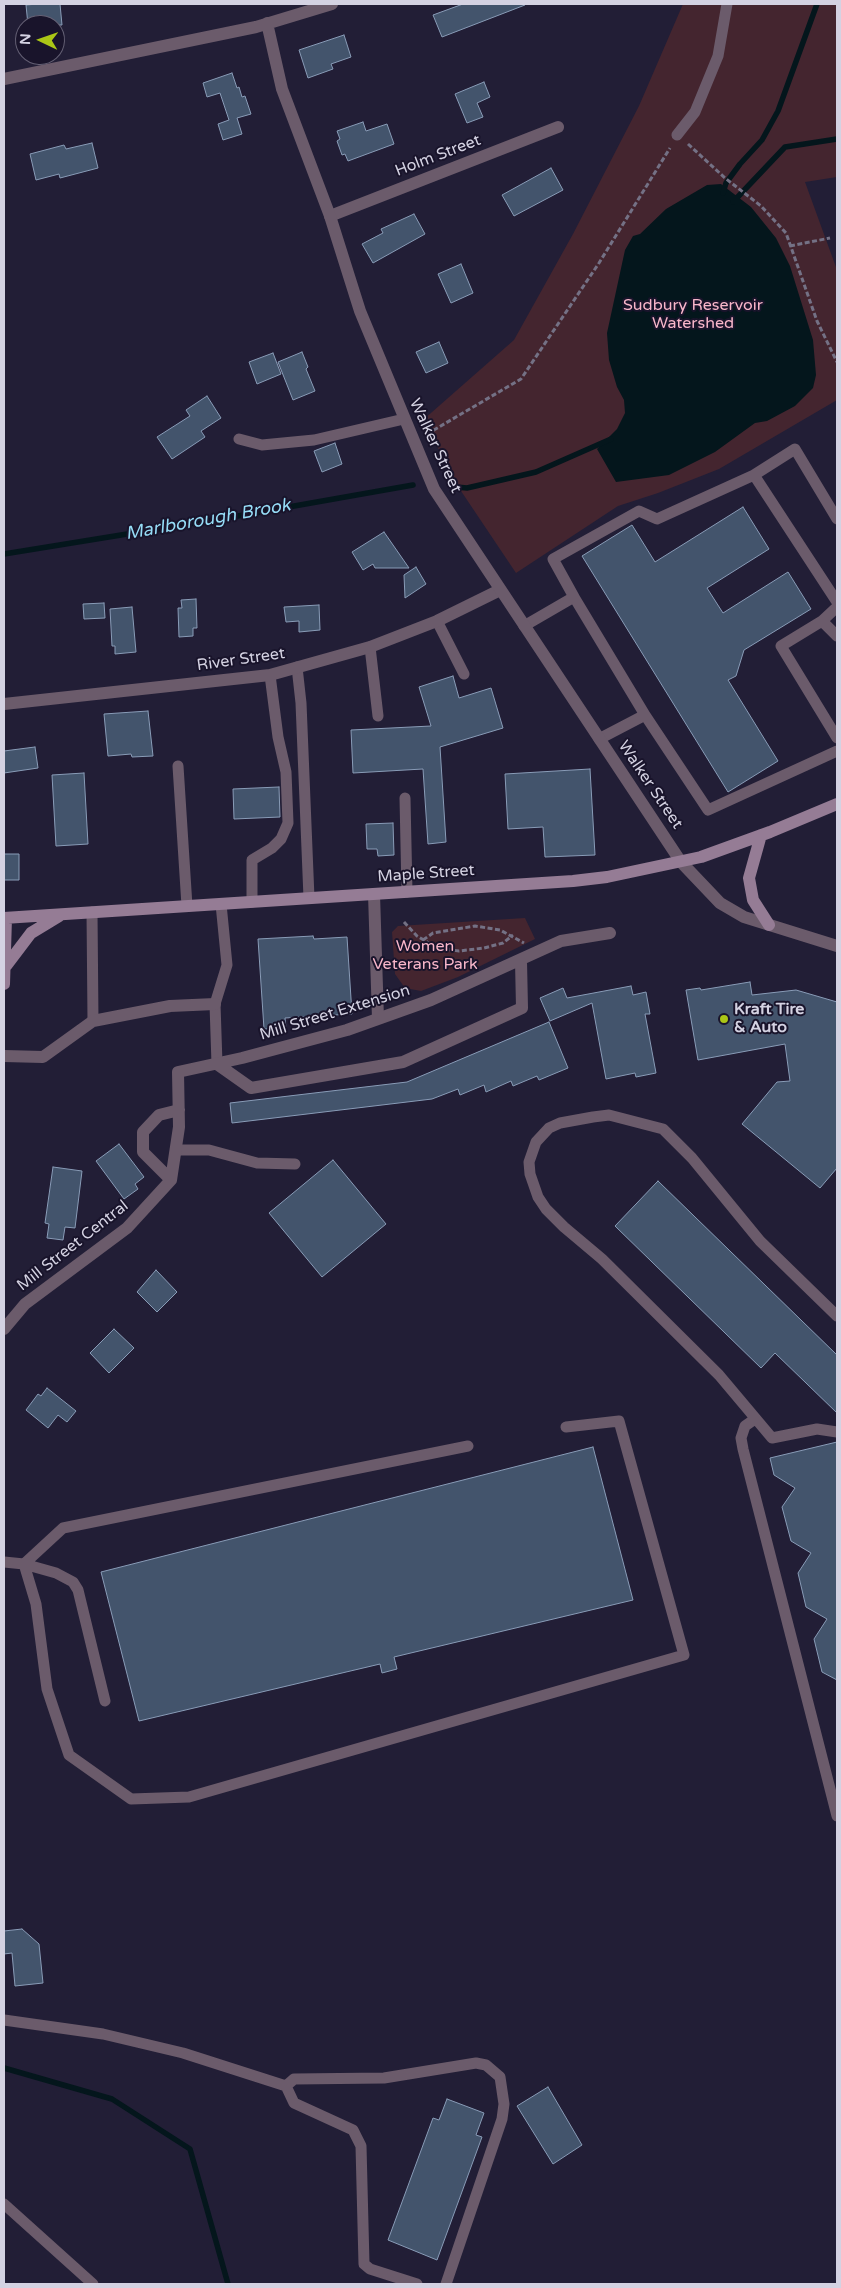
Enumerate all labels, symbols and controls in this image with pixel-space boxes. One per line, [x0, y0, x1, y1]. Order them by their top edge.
north arrow [15, 15, 65, 65]
text: N [17, 33, 34, 45]
street label: Holm Street [392, 131, 484, 181]
park label: Sudbury Reservoir Watershed [623, 296, 763, 334]
street label: Walker Street [405, 396, 465, 496]
water label: Marlborough Brook [124, 495, 292, 545]
street label: River Street [196, 644, 286, 676]
street label: Walker Street [613, 737, 687, 833]
street label: Maple Street [377, 861, 475, 887]
park label: Women Veterans Park [372, 937, 478, 975]
street label: Mill Street Extension [258, 981, 412, 1045]
place label: Kraft Tire & Auto [734, 1000, 804, 1038]
marker: Kraft Tire & Auto [718, 1013, 730, 1025]
street label: Mill Street Central [14, 1197, 132, 1295]

